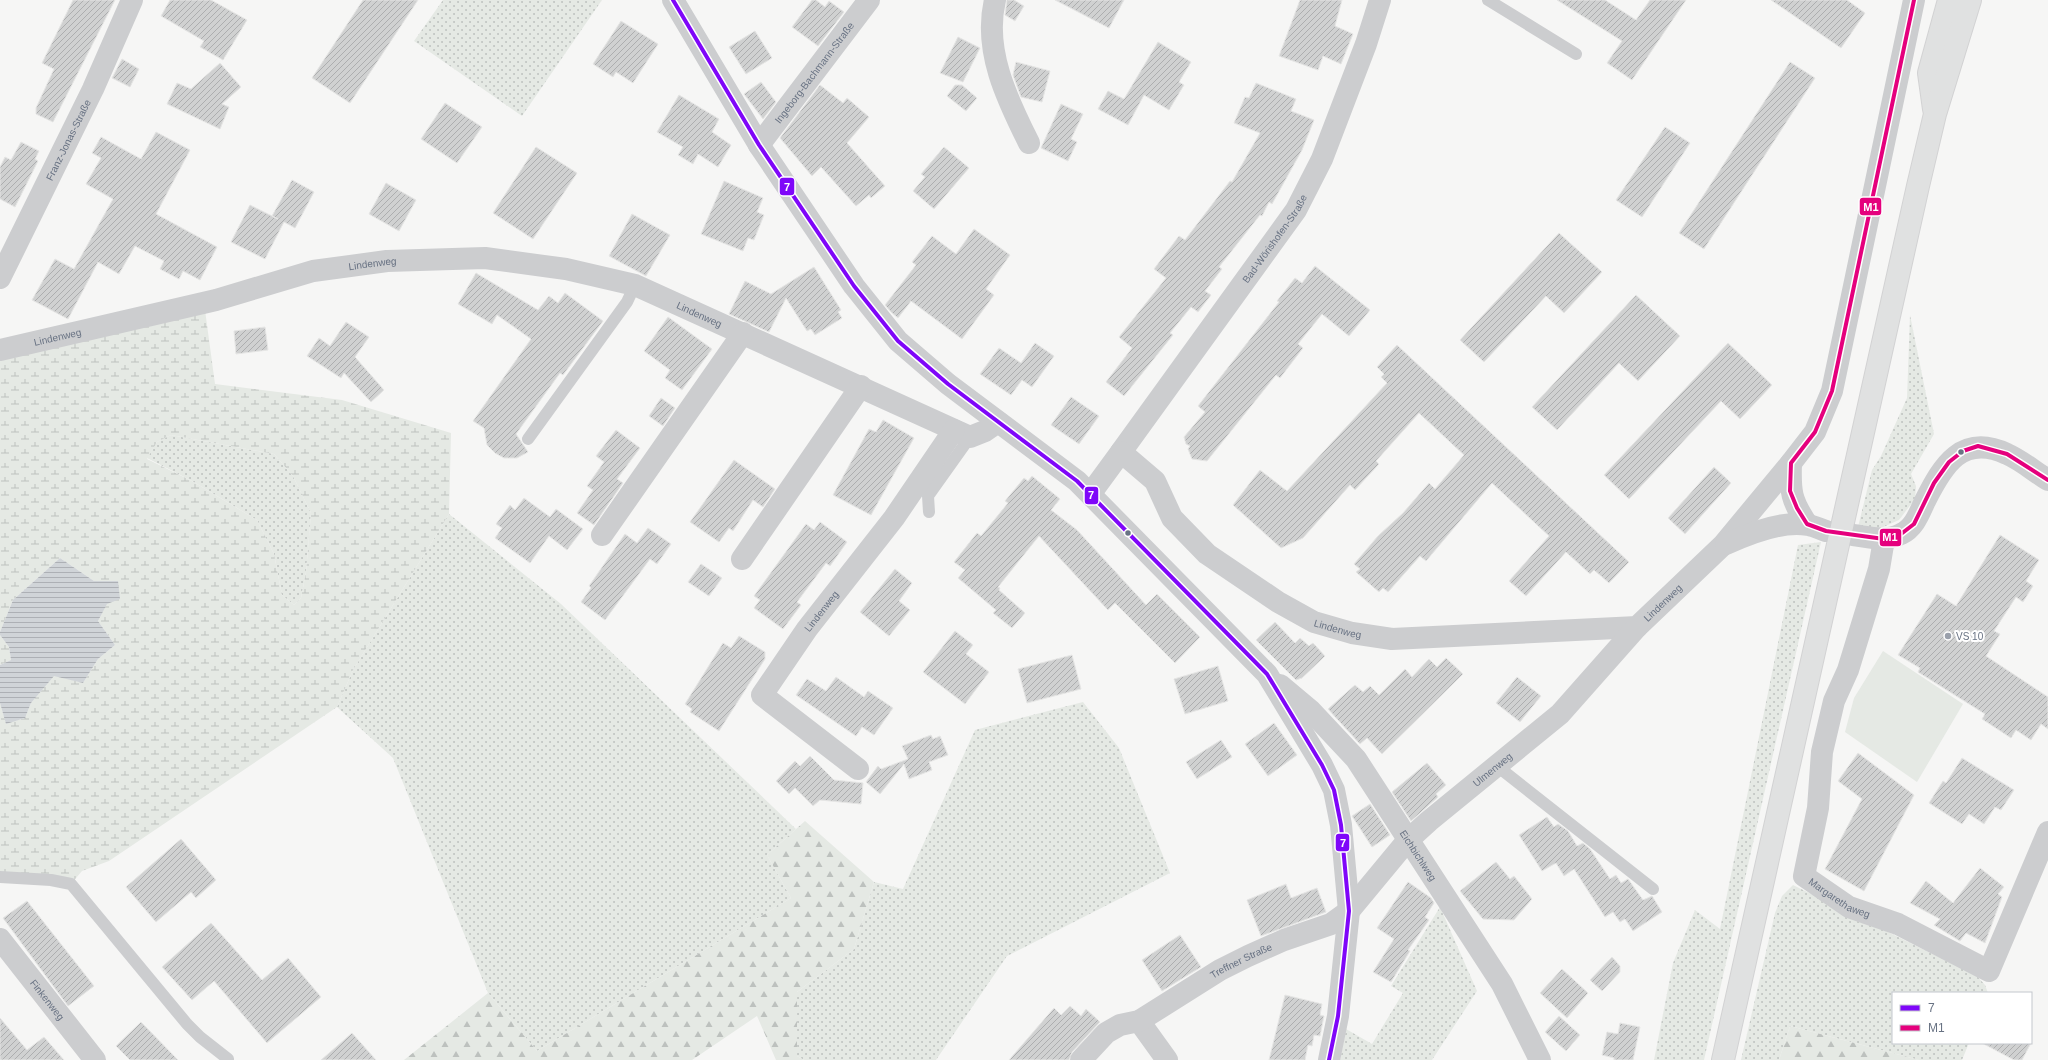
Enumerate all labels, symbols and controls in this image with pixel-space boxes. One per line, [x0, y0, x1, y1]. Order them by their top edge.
street label: Ingeborg-Bachmann-Straße [773, 20, 857, 126]
street label: Franz-Jonas-Straße [44, 97, 93, 182]
line badge: 7 [779, 177, 795, 196]
text: 7 [784, 181, 790, 193]
street label: Bad-Wörishofen-Straße [1240, 192, 1309, 285]
line badge: M1 [1859, 197, 1882, 216]
text: M1 [1863, 201, 1879, 213]
street label: Lindenweg [348, 256, 397, 272]
street label: Lindenweg [675, 300, 724, 330]
street label: Lindenweg [33, 326, 82, 348]
unlabelled marker [1956, 447, 1966, 457]
line badge: 7 [1084, 486, 1099, 505]
text: 7 [1088, 489, 1094, 501]
unlabelled marker [1123, 528, 1133, 538]
line badge: M1 [1879, 528, 1902, 547]
text: M1 [1882, 531, 1898, 543]
street label: Lindenweg [1642, 582, 1684, 624]
street label: Lindenweg [802, 589, 841, 634]
street label: Lindenweg [1313, 617, 1362, 640]
marker: VS 10 [1943, 631, 1953, 641]
place label: VS 10 [1956, 631, 1984, 642]
street label: Ulmenweg [1471, 750, 1514, 789]
street label: Eichbichlweg [1398, 828, 1439, 883]
line badge: 7 [1335, 833, 1350, 852]
text: 7 [1340, 837, 1346, 849]
street label: Margarethaweg [1807, 876, 1872, 920]
street label: Treffner Straße [1208, 941, 1274, 981]
street label: Finkenweg [28, 977, 66, 1022]
legend [1892, 992, 2032, 1044]
text: 7 [1928, 1001, 1935, 1015]
text: M1 [1928, 1021, 1945, 1035]

